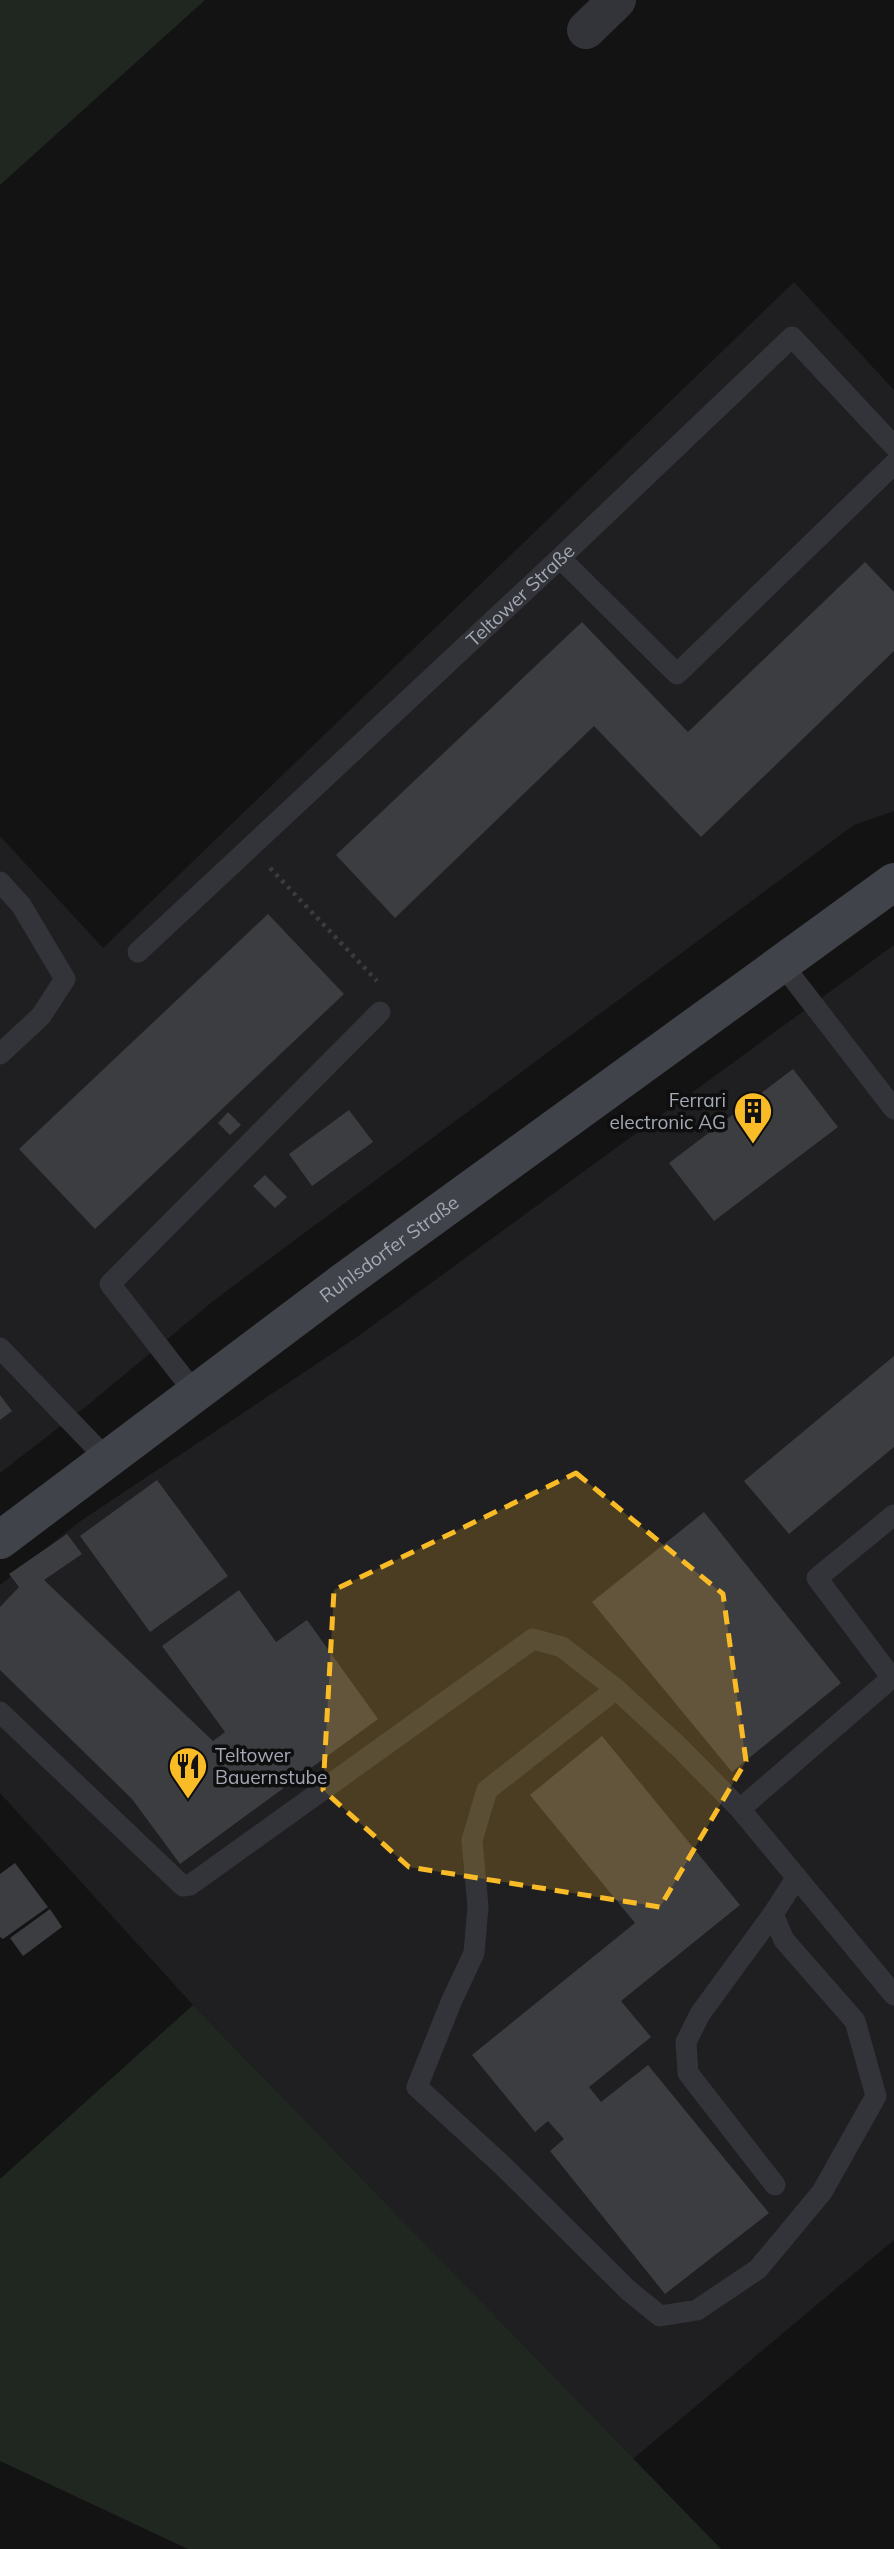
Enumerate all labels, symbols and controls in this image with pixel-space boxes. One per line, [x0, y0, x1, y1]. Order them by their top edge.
street label: Teltower Straße [461, 539, 580, 652]
place label: Ferrari electronic AG [609, 1088, 726, 1134]
building icon: Ferrari electronic AG [732, 1090, 774, 1145]
street label: Ruhlsdorfer Straße [315, 1190, 463, 1307]
place label: Teltower Bauernstube [215, 1743, 327, 1789]
restaurant icon: Teltower Bauernstube [167, 1745, 209, 1800]

